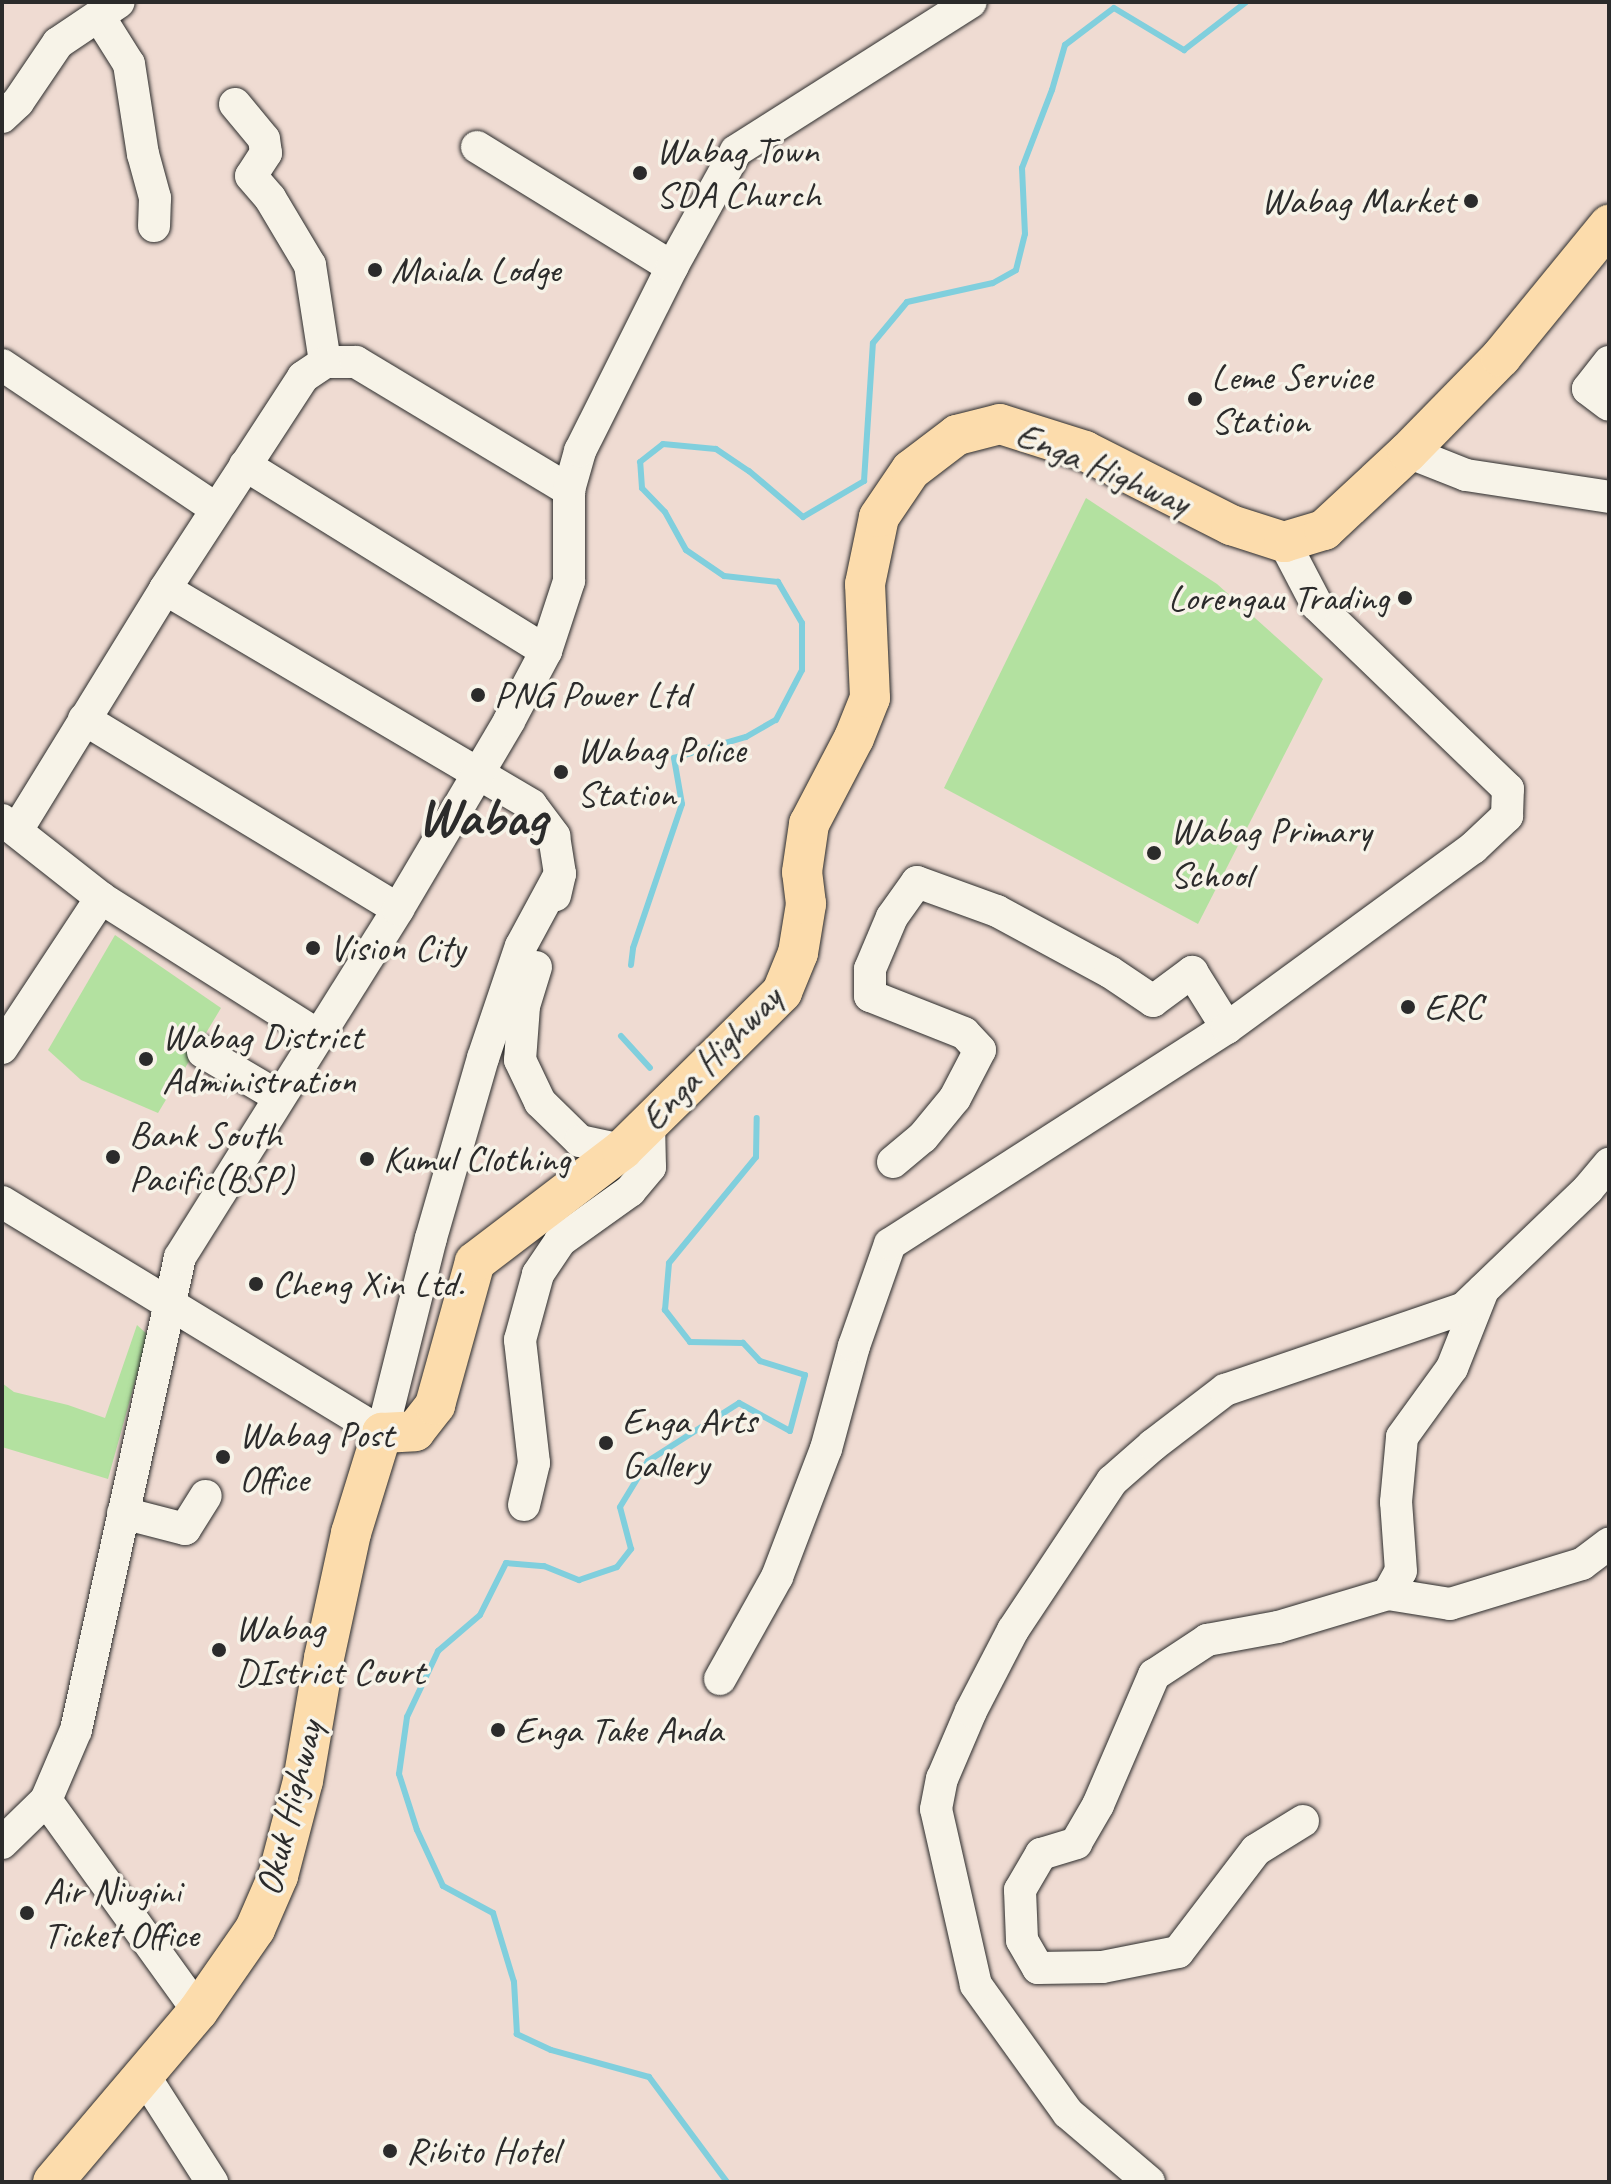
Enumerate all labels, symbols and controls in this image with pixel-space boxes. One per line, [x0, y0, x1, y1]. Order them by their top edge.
place label: Wabag Town SDA Church [656, 128, 820, 218]
marker: Wabag Town SDA Church [631, 164, 649, 182]
place label: Wabag Market [1260, 178, 1455, 224]
marker: Wabag Market [1462, 192, 1480, 210]
place label: Maiala Lodge [391, 247, 560, 293]
marker: Maiala Lodge [366, 261, 384, 279]
place label: Leme Service Station [1211, 354, 1372, 444]
marker: Leme Service Station [1186, 390, 1204, 408]
street label: Enga Highway [1009, 411, 1197, 525]
place label: Lorengau Trading [1167, 575, 1389, 621]
marker: Lorengau Trading [1396, 589, 1414, 607]
place label: PNG Power Ltd [494, 672, 689, 718]
marker: PNG Power Ltd [469, 686, 487, 704]
place label: Wabag Police Station [577, 727, 745, 816]
marker: Wabag Police Station [552, 763, 570, 781]
district label: Wabag [418, 785, 546, 849]
place label: Wabag Primary School [1170, 808, 1372, 898]
marker: Wabag Primary School [1145, 844, 1163, 862]
place label: Vision City [329, 925, 465, 971]
marker: Vision City [304, 939, 322, 957]
street label: Enga Highway [631, 976, 791, 1140]
place label: ERC [1424, 984, 1482, 1030]
marker: ERC [1399, 998, 1417, 1016]
place label: Wabag District Administration [162, 1014, 362, 1104]
marker: Wabag District Administration [137, 1050, 155, 1068]
place label: Bank South Pacific(BSP) [129, 1112, 293, 1202]
place label: Kumul Clothing [383, 1136, 570, 1182]
marker: Bank South Pacific(BSP) [104, 1148, 122, 1166]
marker: Kumul Clothing [358, 1150, 376, 1168]
place label: Cheng Xin Ltd. [272, 1261, 464, 1307]
marker: Cheng Xin Ltd. [247, 1275, 265, 1293]
place label: Enga Arts Gallery [622, 1398, 756, 1488]
place label: Wabag Post Office [239, 1412, 393, 1502]
marker: Enga Arts Gallery [597, 1434, 615, 1452]
marker: Wabag Post Office [214, 1448, 232, 1466]
place label: Wabag DIstrict Court [235, 1605, 425, 1694]
marker: Wabag DIstrict Court [210, 1641, 228, 1659]
place label: Enga Take Anda [514, 1707, 724, 1753]
street label: Okuk Highway [245, 1716, 333, 1900]
marker: Enga Take Anda [489, 1721, 507, 1739]
place label: Air Niugini Ticket Office [43, 1868, 199, 1958]
marker: Air Niugini Ticket Office [18, 1904, 36, 1922]
place label: Ribito Hotel [406, 2128, 558, 2174]
marker: Ribito Hotel [381, 2142, 399, 2160]

